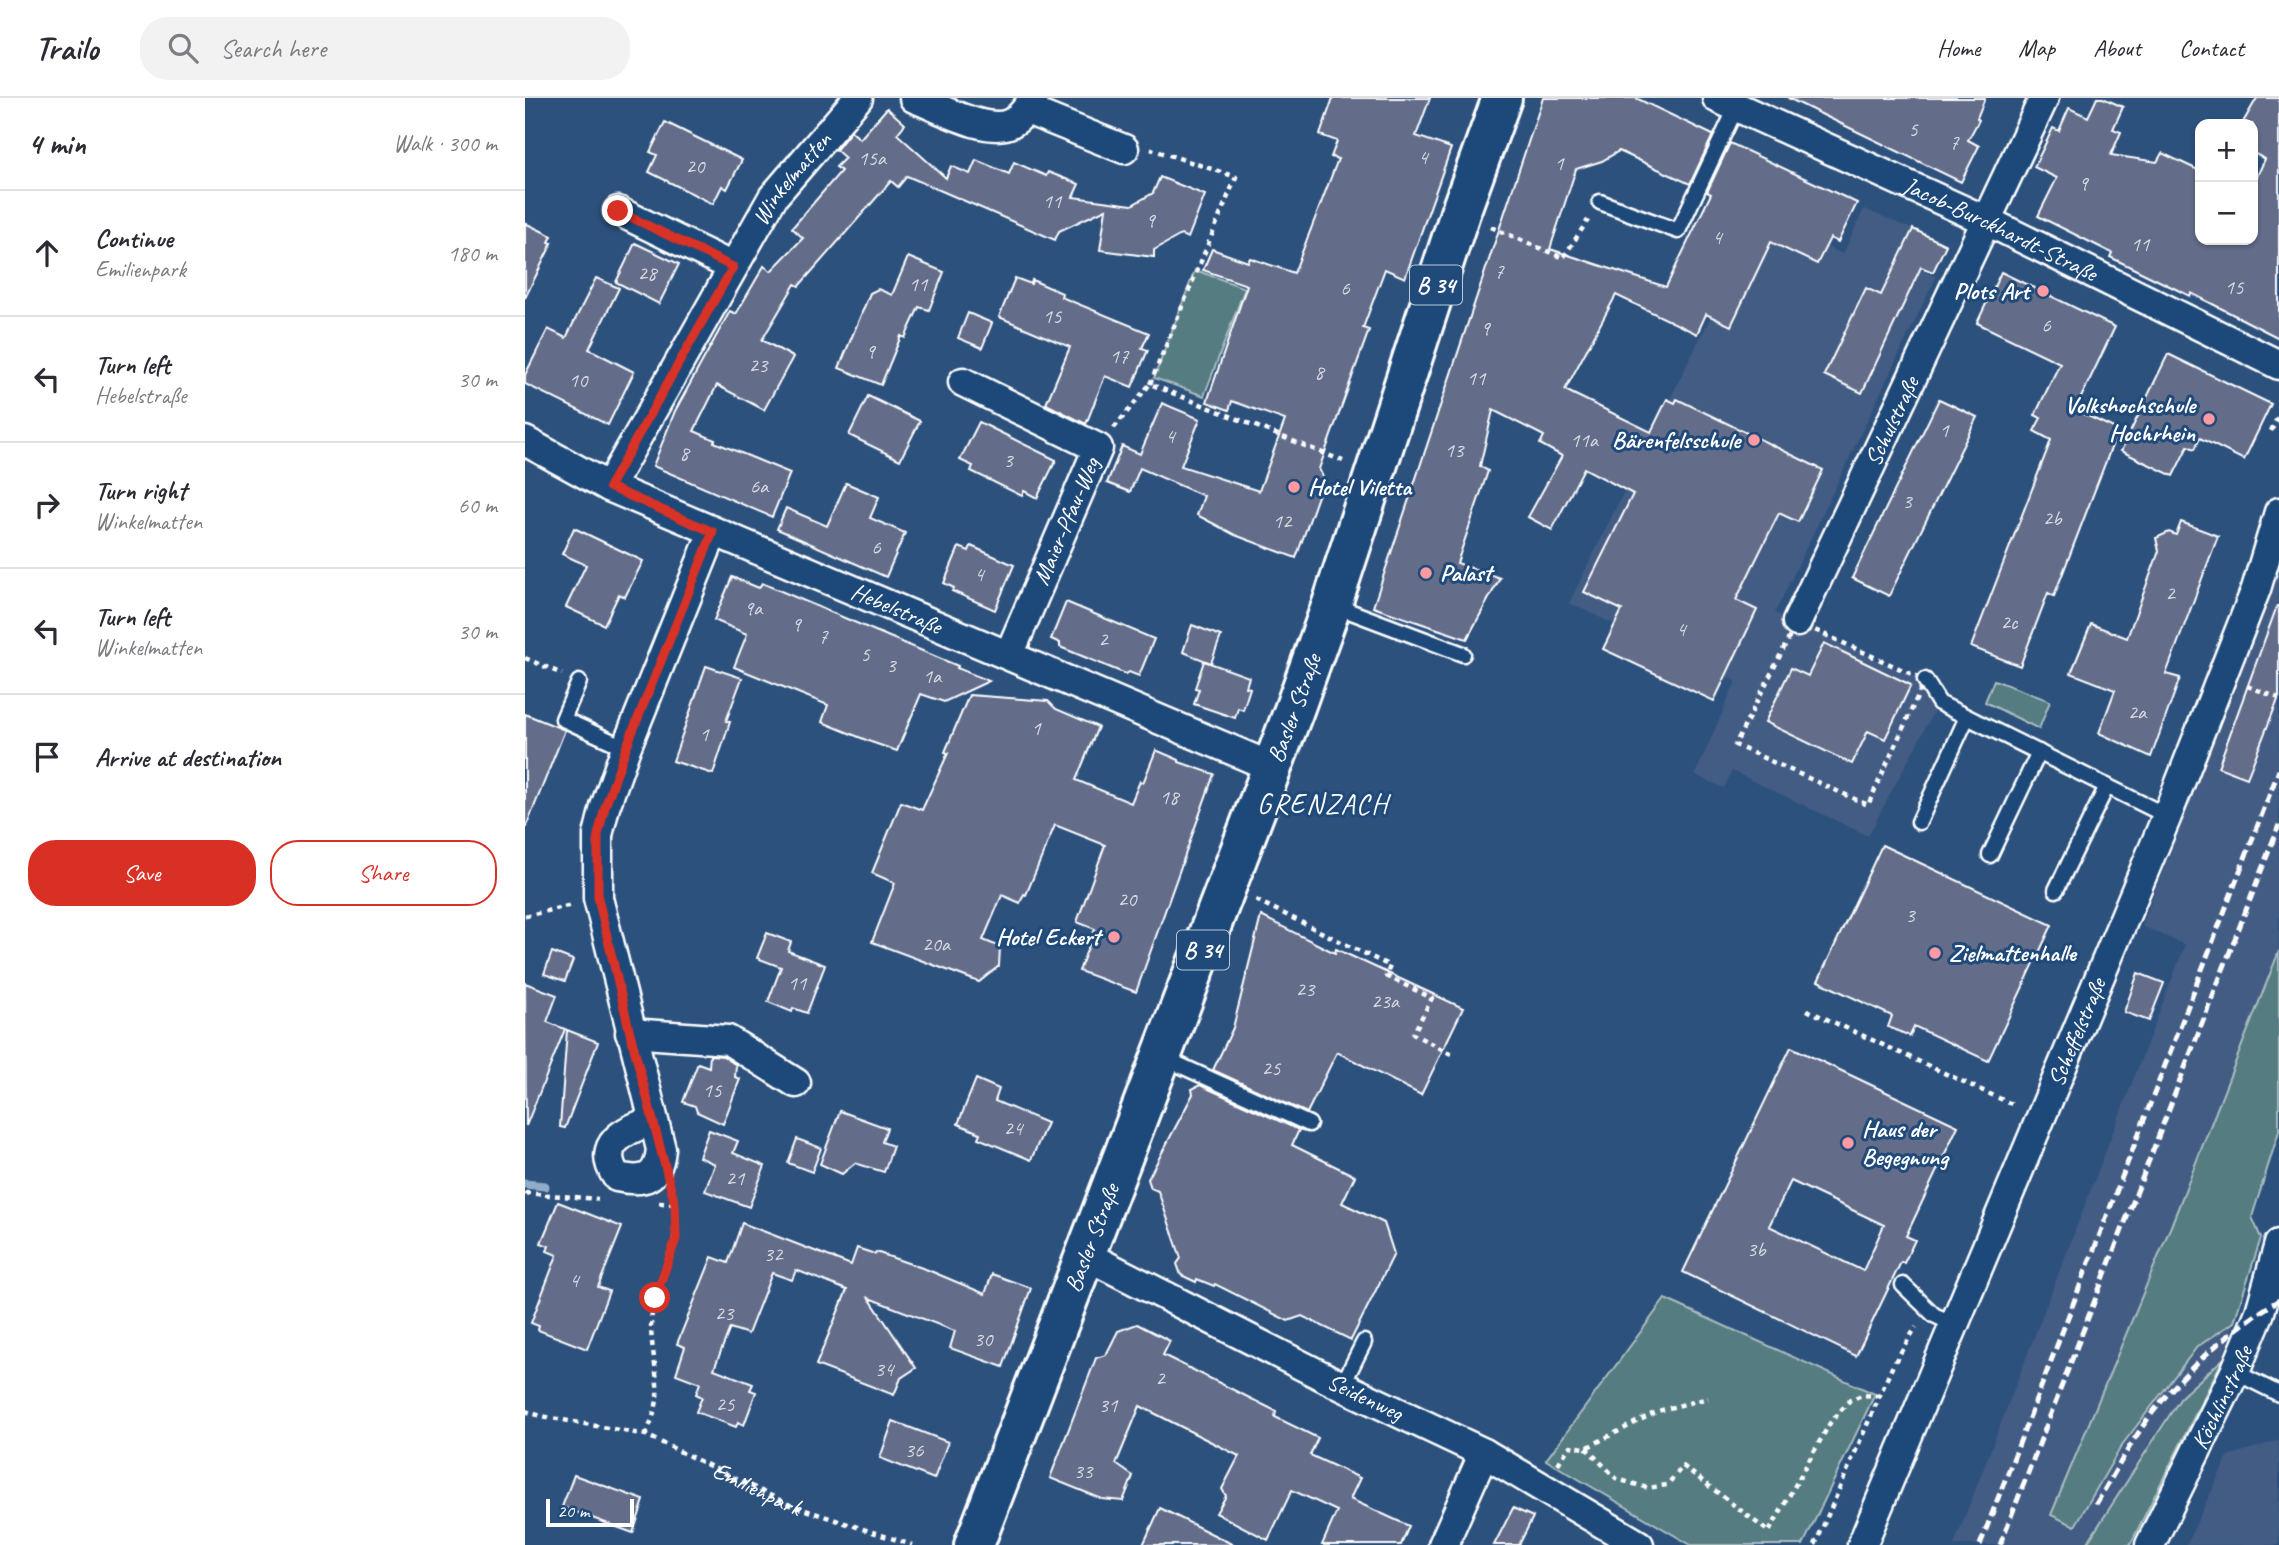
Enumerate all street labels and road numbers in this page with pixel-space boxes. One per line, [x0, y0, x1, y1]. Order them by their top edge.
street label: Winkelmatten [745, 124, 838, 231]
street label: Jacob-Burckhardt-Straße [1898, 169, 2104, 289]
road number: B 34 [1410, 266, 1462, 304]
street label: Schulstraße [1858, 370, 1926, 471]
street label: Maier-Pfau-Weg [1026, 451, 1107, 589]
street label: Hebelstraße [847, 576, 949, 642]
street label: Basler Straße [1260, 648, 1329, 767]
road number: B 34 [1177, 930, 1229, 970]
street label: Scheffelstraße [2041, 972, 2113, 1091]
street label: Basler Straße [1057, 1177, 1127, 1296]
street label: Köchlinstraße [2184, 1340, 2260, 1454]
street label: Seidenweg [1322, 1366, 1409, 1428]
street label: Emilienpark [708, 1455, 807, 1523]

